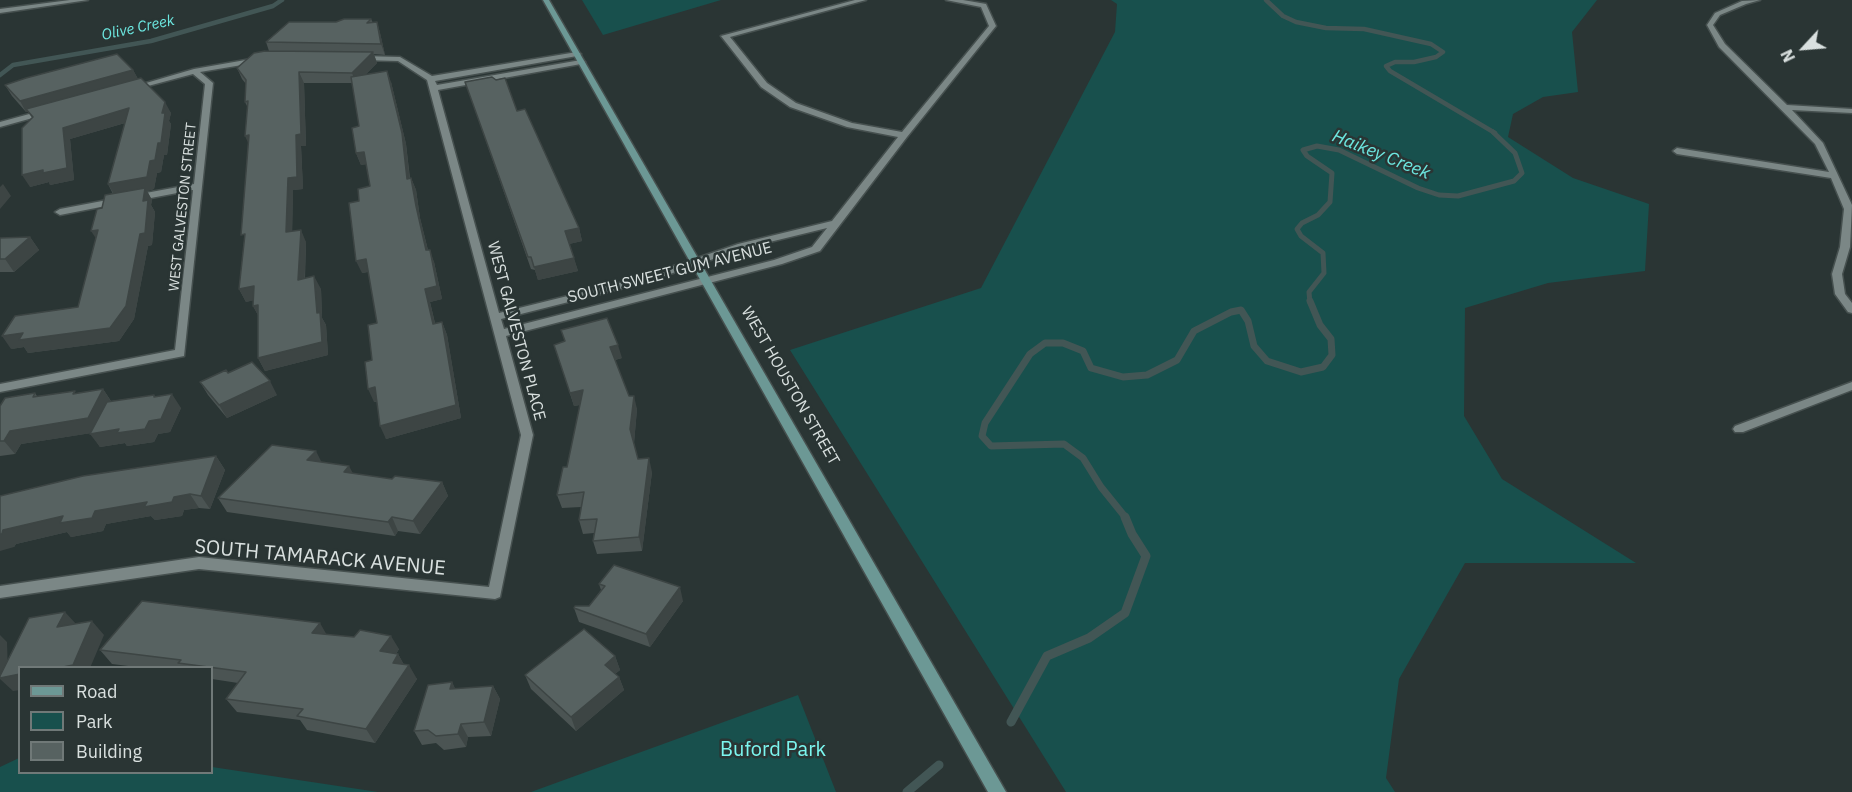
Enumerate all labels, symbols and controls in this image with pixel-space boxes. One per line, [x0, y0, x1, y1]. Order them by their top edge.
water label: Olive Creek [100, 12, 176, 44]
north arrow [1774, 18, 1834, 78]
text: N [1776, 46, 1799, 65]
street label: WEST GALVESTON STREET [166, 122, 200, 292]
water label: Haikey Creek [1329, 126, 1433, 184]
street label: SOUTH SWEET GUM AVENUE [566, 238, 774, 308]
street label: WEST GALVESTON PLACE [483, 239, 549, 423]
street label: WEST HOUSTON STREET [737, 303, 843, 469]
street label: SOUTH TAMARACK AVENUE [193, 535, 447, 581]
legend [18, 666, 213, 774]
text: Road [76, 680, 117, 703]
text: Park [76, 710, 112, 733]
park label: Buford Park [720, 738, 826, 762]
text: Building [76, 740, 142, 763]

